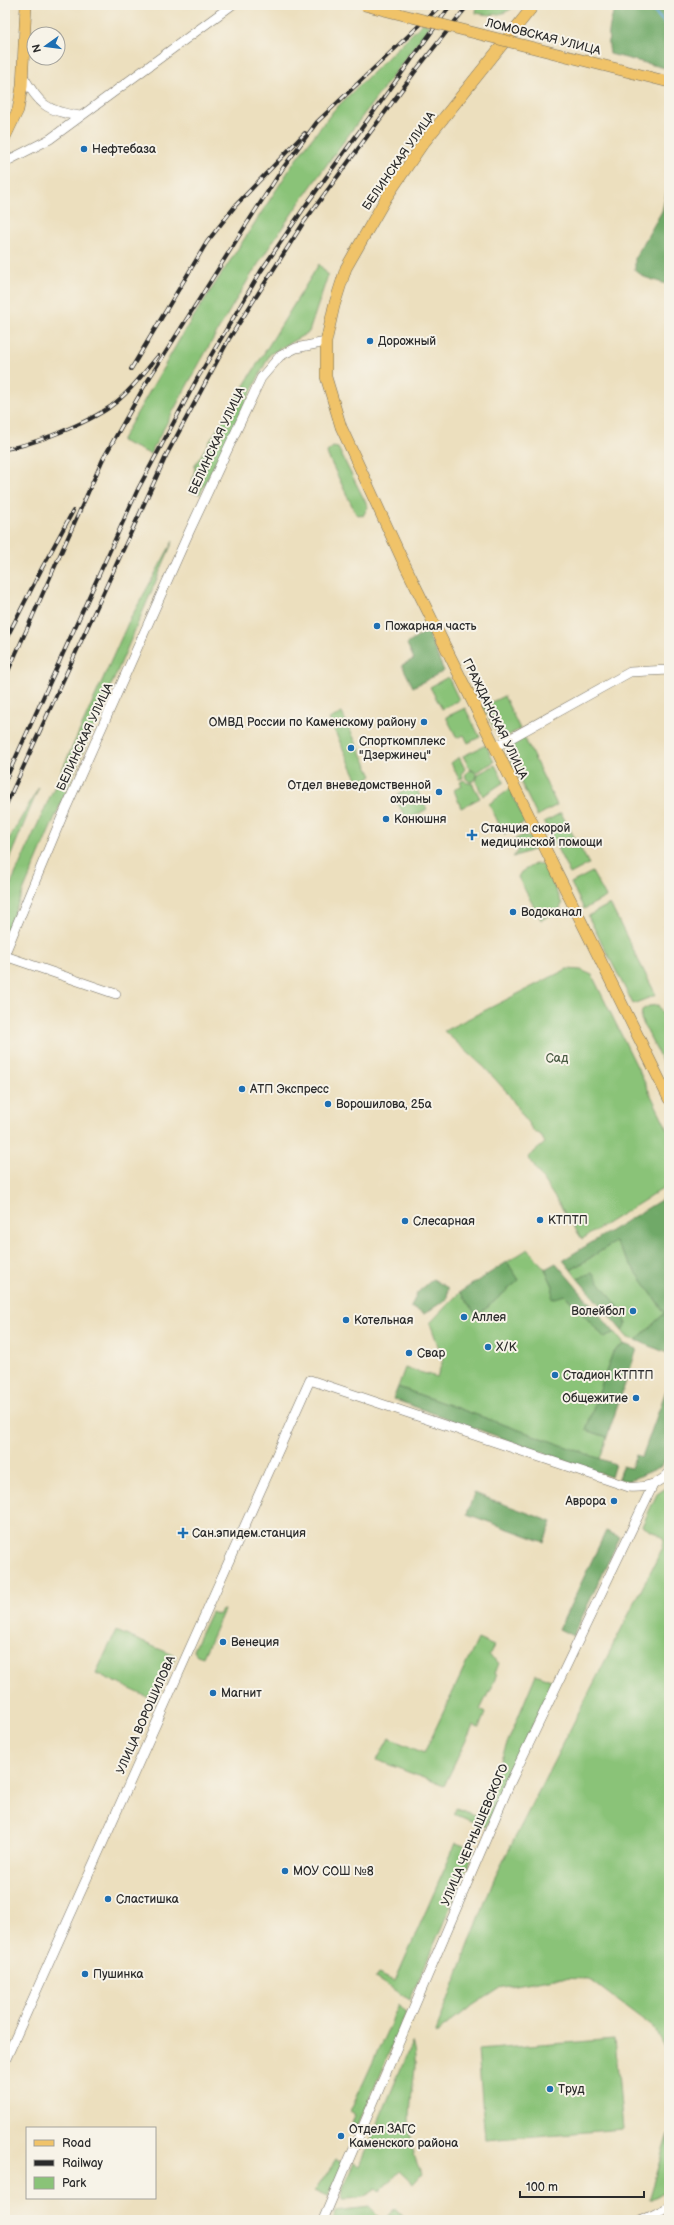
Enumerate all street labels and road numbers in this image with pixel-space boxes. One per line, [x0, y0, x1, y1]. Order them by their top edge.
street label: ЛОМОВСКАЯ УЛИЦА [483, 15, 603, 59]
street label: БЕЛИНСКАЯ УЛИЦА [359, 108, 439, 213]
street label: БЕЛИНСКАЯ УЛИЦА [185, 384, 249, 497]
street label: ГРАЖДАНСКАЯ УЛИЦА [459, 656, 531, 782]
street label: БЕЛИНСКАЯ УЛИЦА [53, 680, 117, 793]
street label: УЛИЦА ВОРОШИЛОВА [113, 1653, 179, 1777]
street label: УЛИЦА ЧЕРНЫШЕВСКОГО [438, 1761, 512, 1908]

